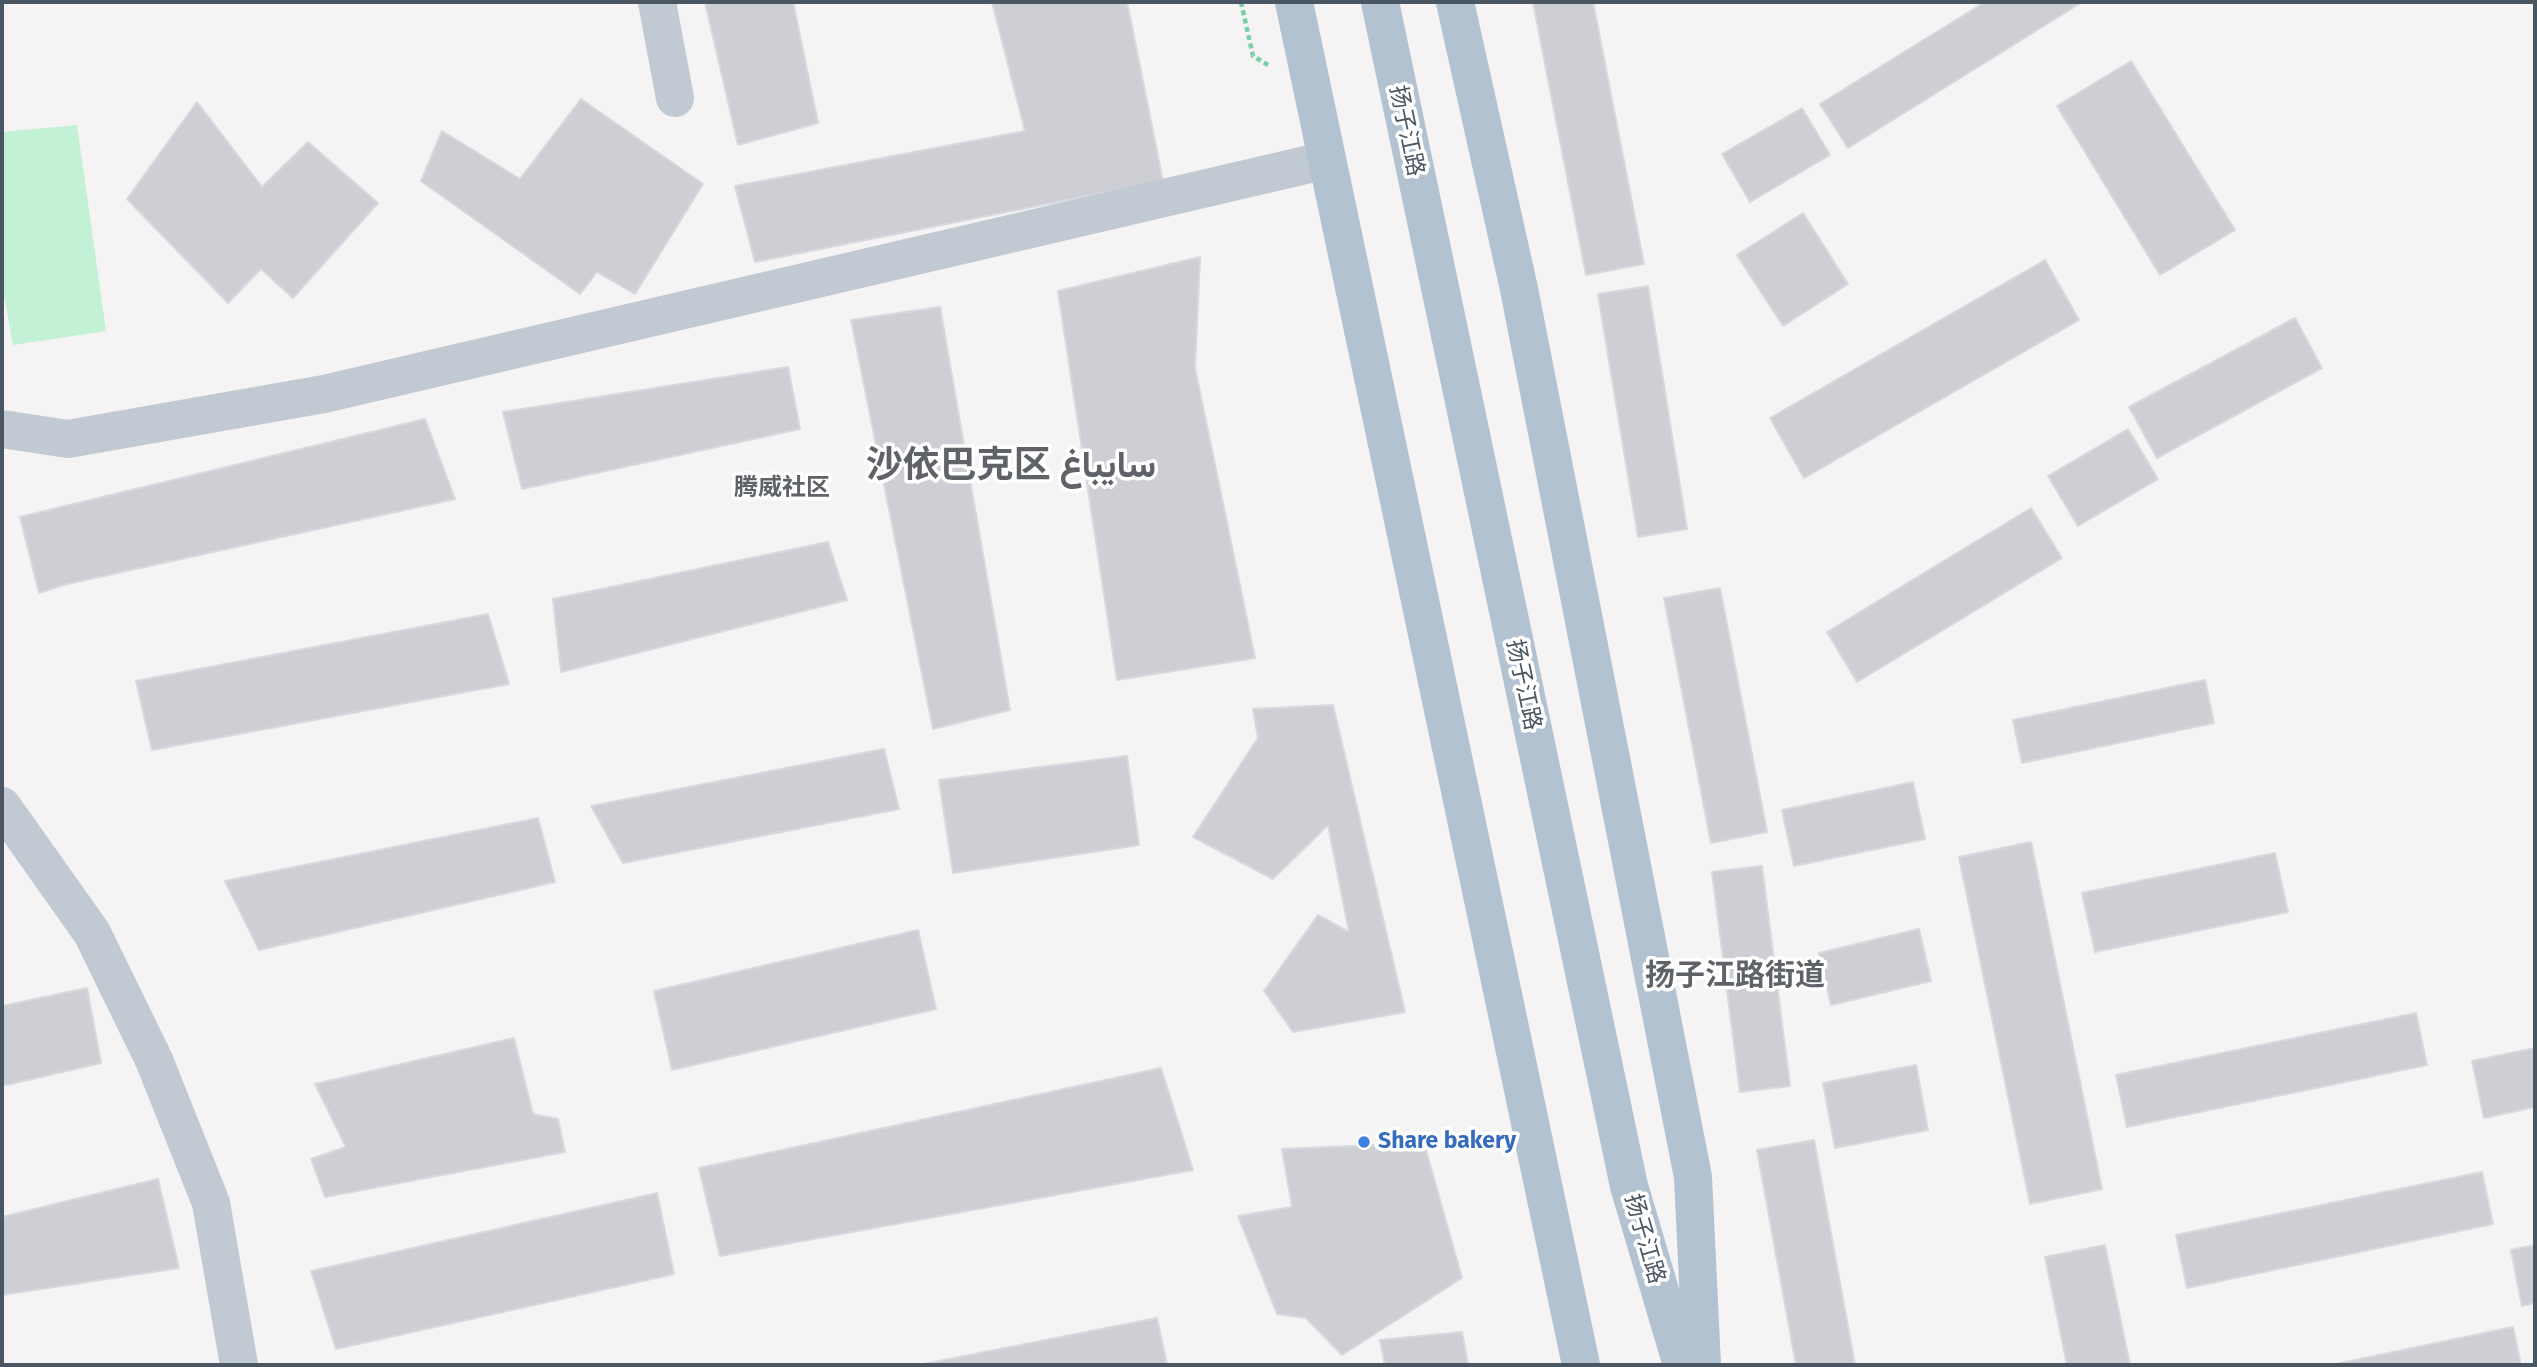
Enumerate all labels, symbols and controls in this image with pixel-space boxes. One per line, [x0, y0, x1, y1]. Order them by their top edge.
street label: 扬子江路 [1383, 83, 1429, 179]
district label: 沙依巴克区 سايباغ [866, 445, 1156, 489]
district label: 腾威社区 [734, 474, 830, 502]
street label: 扬子江路 [1500, 637, 1546, 733]
district label: 扬子江路街道 [1645, 959, 1825, 995]
place label: Share bakery [1378, 1128, 1516, 1156]
marker: Share bakery [1356, 1134, 1372, 1150]
street label: 扬子江路 [1618, 1191, 1670, 1287]

